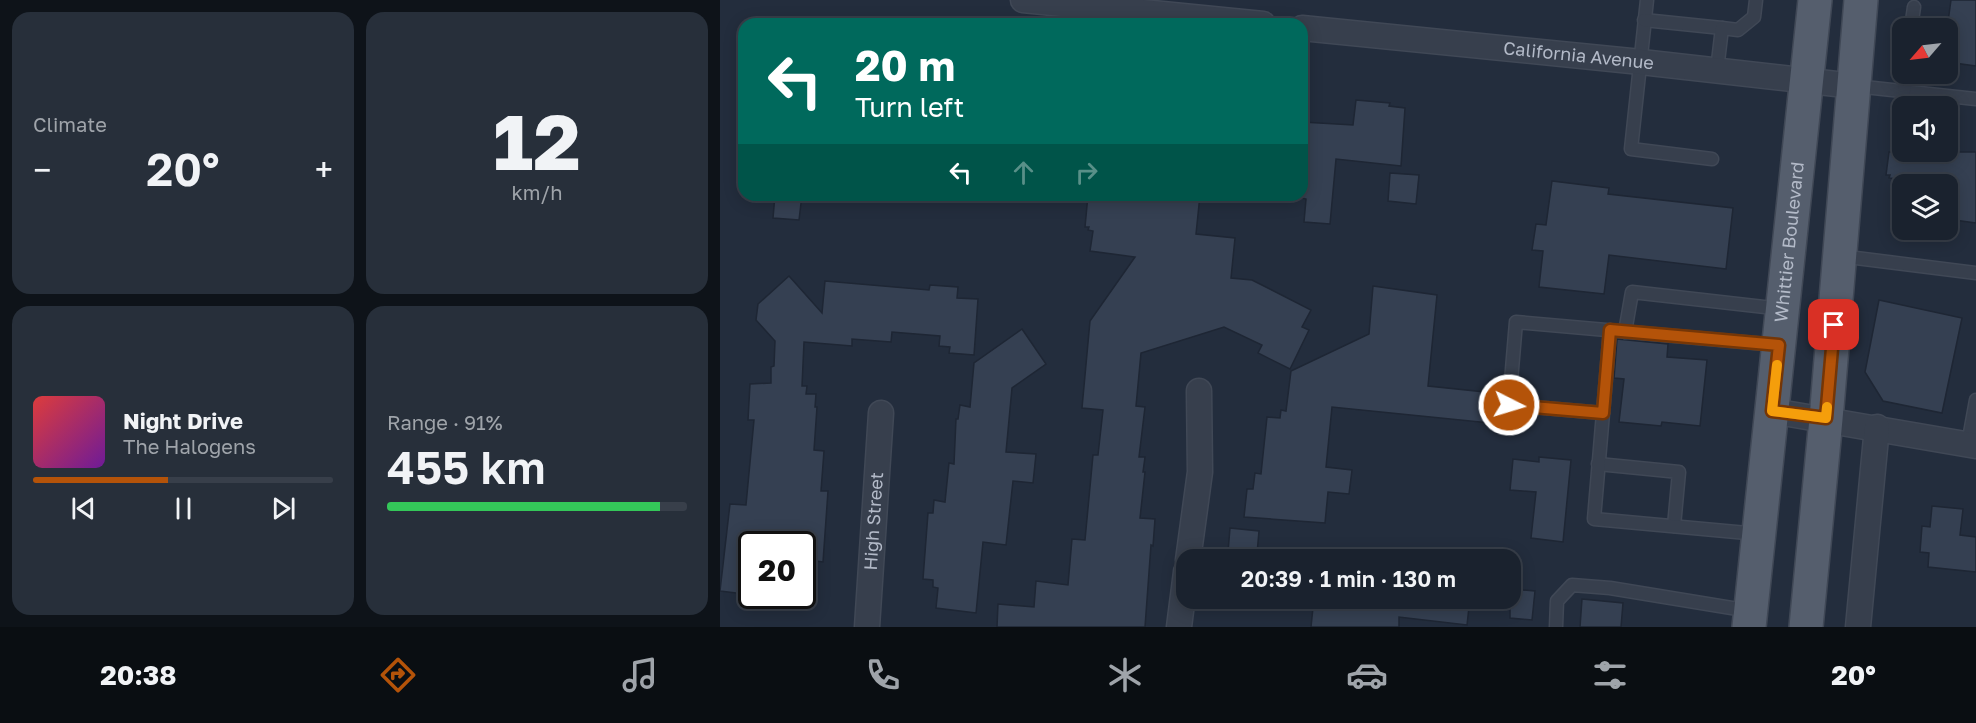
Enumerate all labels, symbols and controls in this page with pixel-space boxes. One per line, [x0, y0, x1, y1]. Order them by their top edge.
north arrow [1892, 18, 1958, 84]
map controls [1892, 18, 1958, 240]
street label: California Avenue [1502, 36, 1655, 73]
text: 20 m [855, 40, 955, 90]
icon: left [756, 42, 834, 120]
text: Turn left [855, 91, 964, 123]
text: 12 [493, 94, 581, 187]
button: sound [1892, 96, 1958, 162]
text: Climate [33, 112, 107, 136]
text: 20° [146, 142, 220, 196]
text: − [33, 150, 51, 189]
text: + [315, 150, 333, 189]
icon: left [944, 156, 977, 189]
icon: ahead [1007, 156, 1040, 189]
icon: right [1070, 156, 1103, 189]
street label: Whittier Boulevard [1769, 161, 1808, 323]
button: layers [1892, 174, 1958, 240]
text: km/h [512, 180, 562, 204]
pin [1808, 299, 1859, 350]
icon: arrive [1817, 308, 1850, 341]
position arrow [1477, 373, 1541, 437]
text: Night Drive [123, 407, 243, 434]
text: Range · 91% [387, 410, 503, 434]
text: The Halogens [123, 434, 256, 458]
text: 455 km [387, 440, 546, 494]
street label: High Street [859, 471, 887, 571]
icon: previous [67, 492, 100, 525]
icon: pause [167, 492, 200, 525]
icon: next [267, 492, 300, 525]
speed limit sign: 20 [738, 531, 816, 609]
text: 20:39 · 1 min · 130 m [1241, 565, 1456, 592]
icon: directions [377, 654, 419, 696]
icon: music [619, 654, 661, 696]
icon: phone [862, 654, 904, 696]
icon: climate [1104, 654, 1146, 696]
icon: car [1346, 654, 1388, 696]
icon: filters [1589, 654, 1631, 696]
text: 20:38 [100, 659, 177, 691]
text: 20° [1831, 659, 1876, 691]

